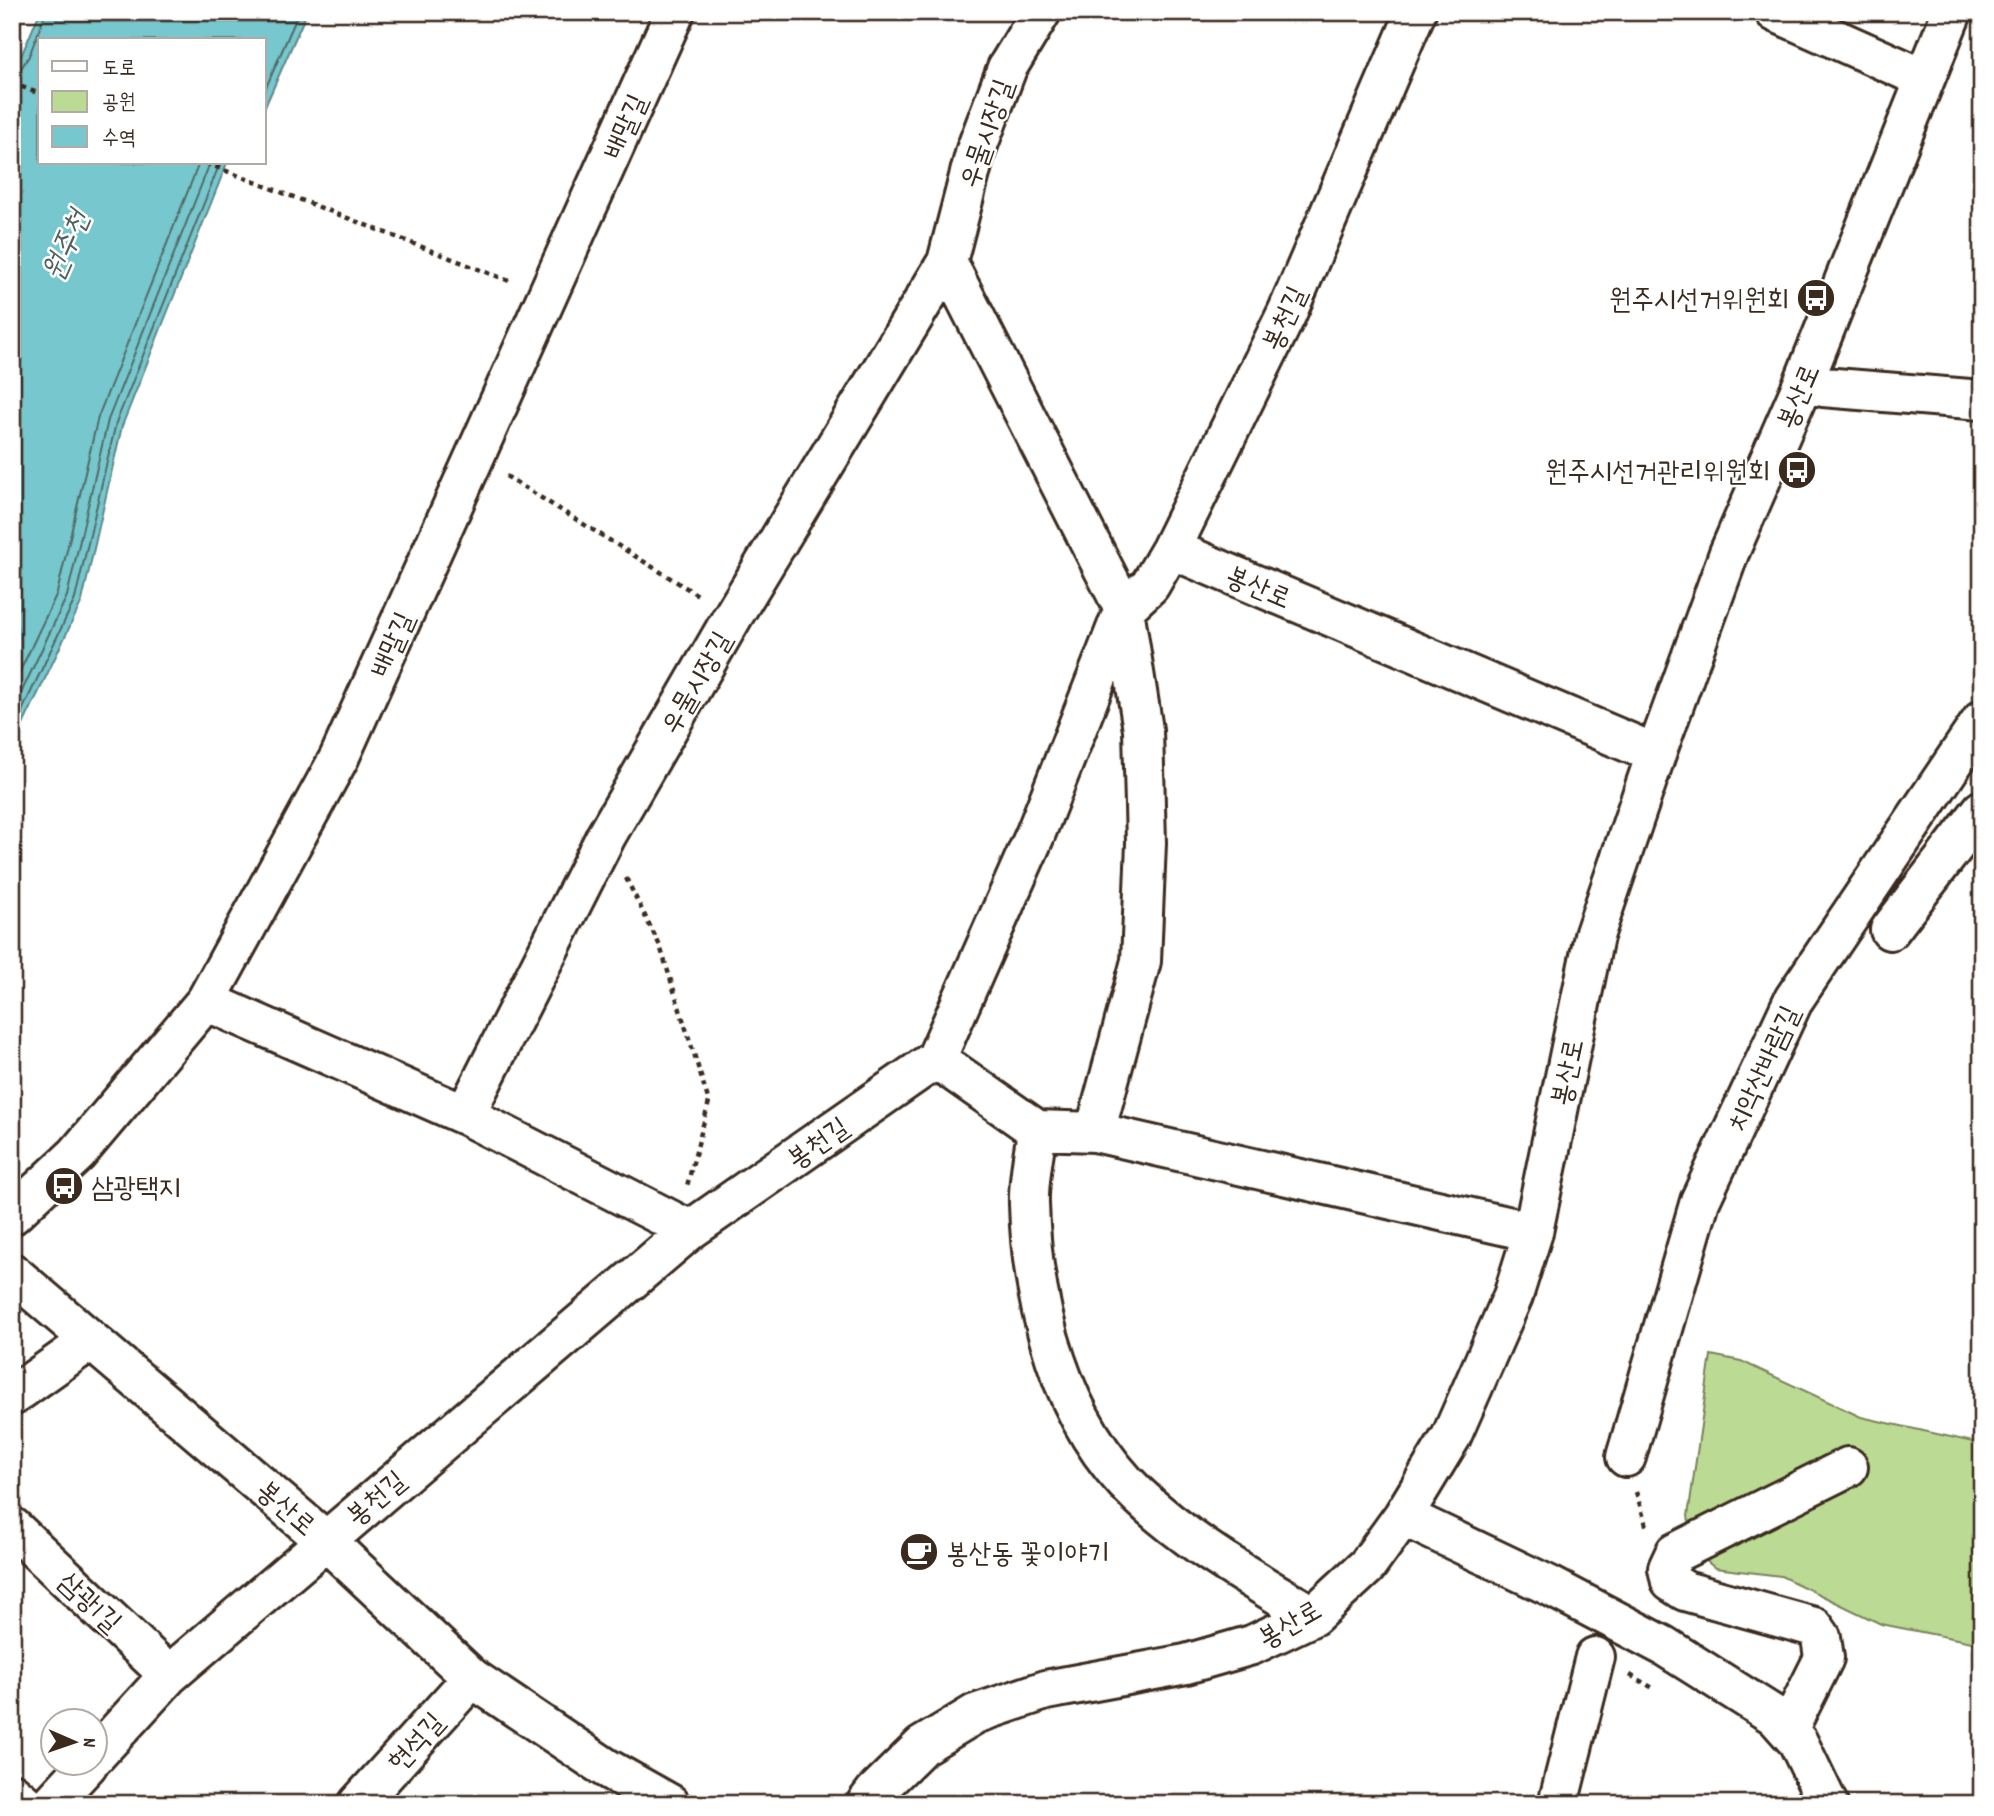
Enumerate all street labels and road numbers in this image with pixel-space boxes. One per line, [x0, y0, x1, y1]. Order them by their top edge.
street label: 우물시장길 [952, 75, 1027, 194]
street label: 배말길 [597, 89, 661, 167]
street label: 봉천길 [1255, 281, 1320, 359]
street label: 봉산로 [1770, 359, 1833, 437]
street label: 봉산로 [1218, 559, 1296, 622]
street label: 배말길 [364, 607, 428, 685]
street label: 우물시장길 [654, 626, 745, 743]
street label: 치악산바람길 [1720, 1000, 1813, 1140]
street label: 봉산로 [1544, 1036, 1597, 1110]
street label: 봉천길 [781, 1110, 859, 1182]
street label: 봉천길 [339, 1464, 417, 1538]
street label: 봉산로 [245, 1474, 322, 1548]
street label: 삼광1길 [47, 1565, 128, 1644]
street label: 봉산로 [1252, 1593, 1331, 1662]
street label: 현석길 [381, 1706, 456, 1783]

